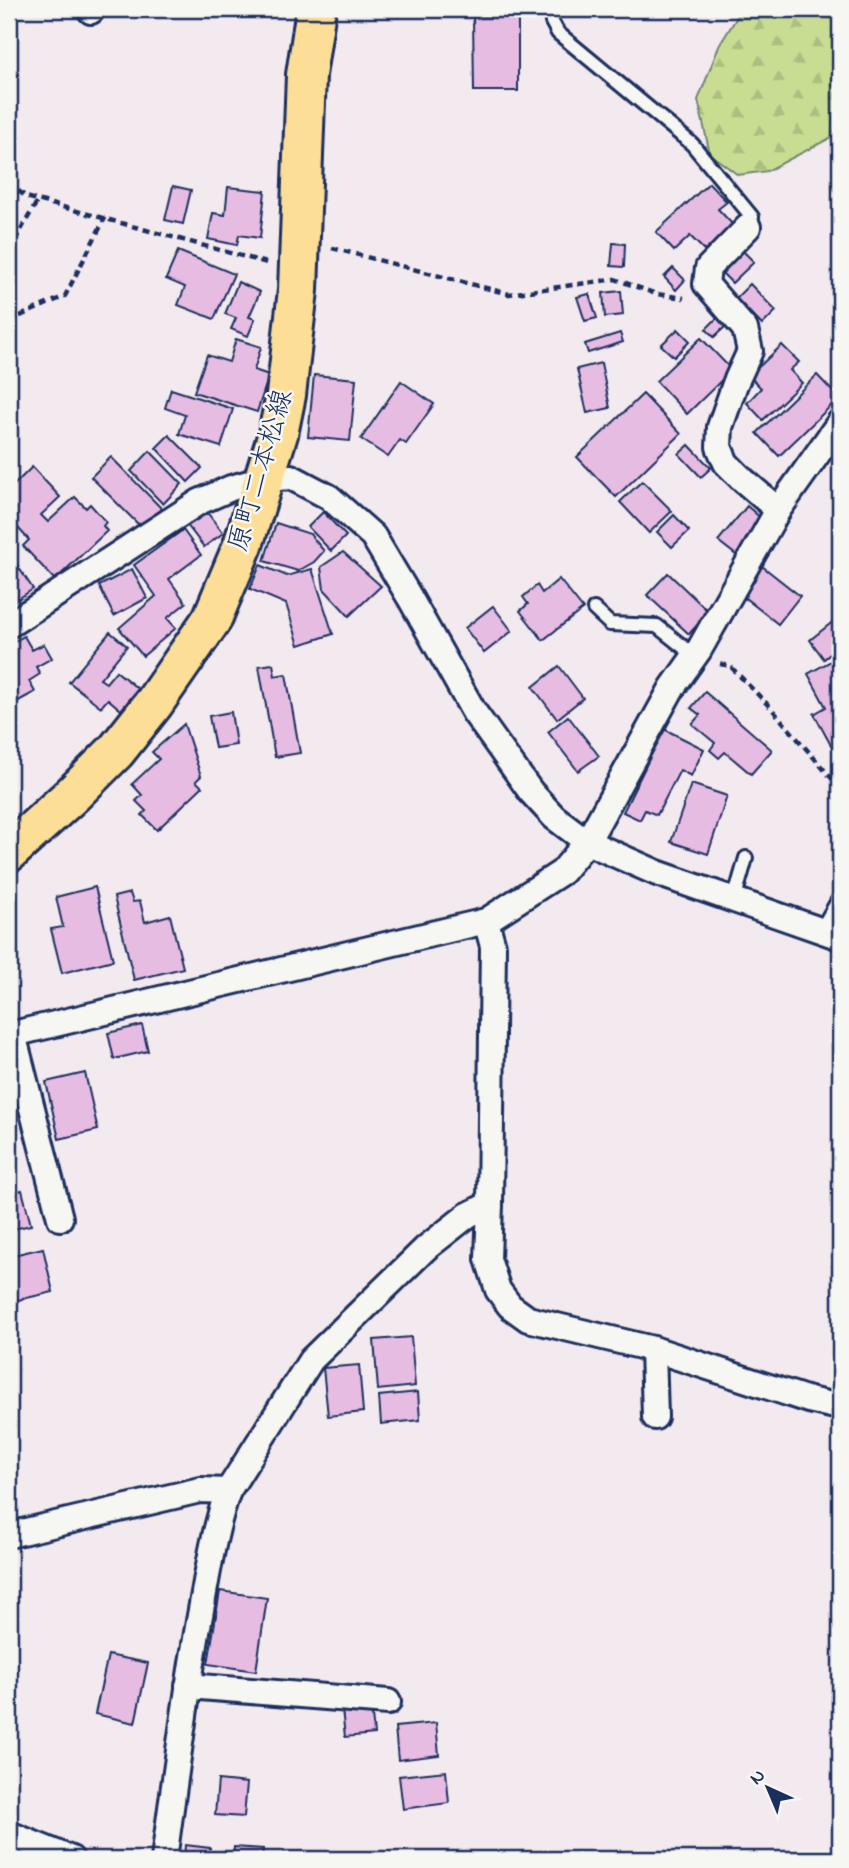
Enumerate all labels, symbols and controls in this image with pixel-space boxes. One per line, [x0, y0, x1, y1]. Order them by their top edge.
street label: 原町二本松線 [219, 385, 305, 557]
north arrow [734, 1752, 804, 1822]
text: N [744, 1763, 772, 1792]

